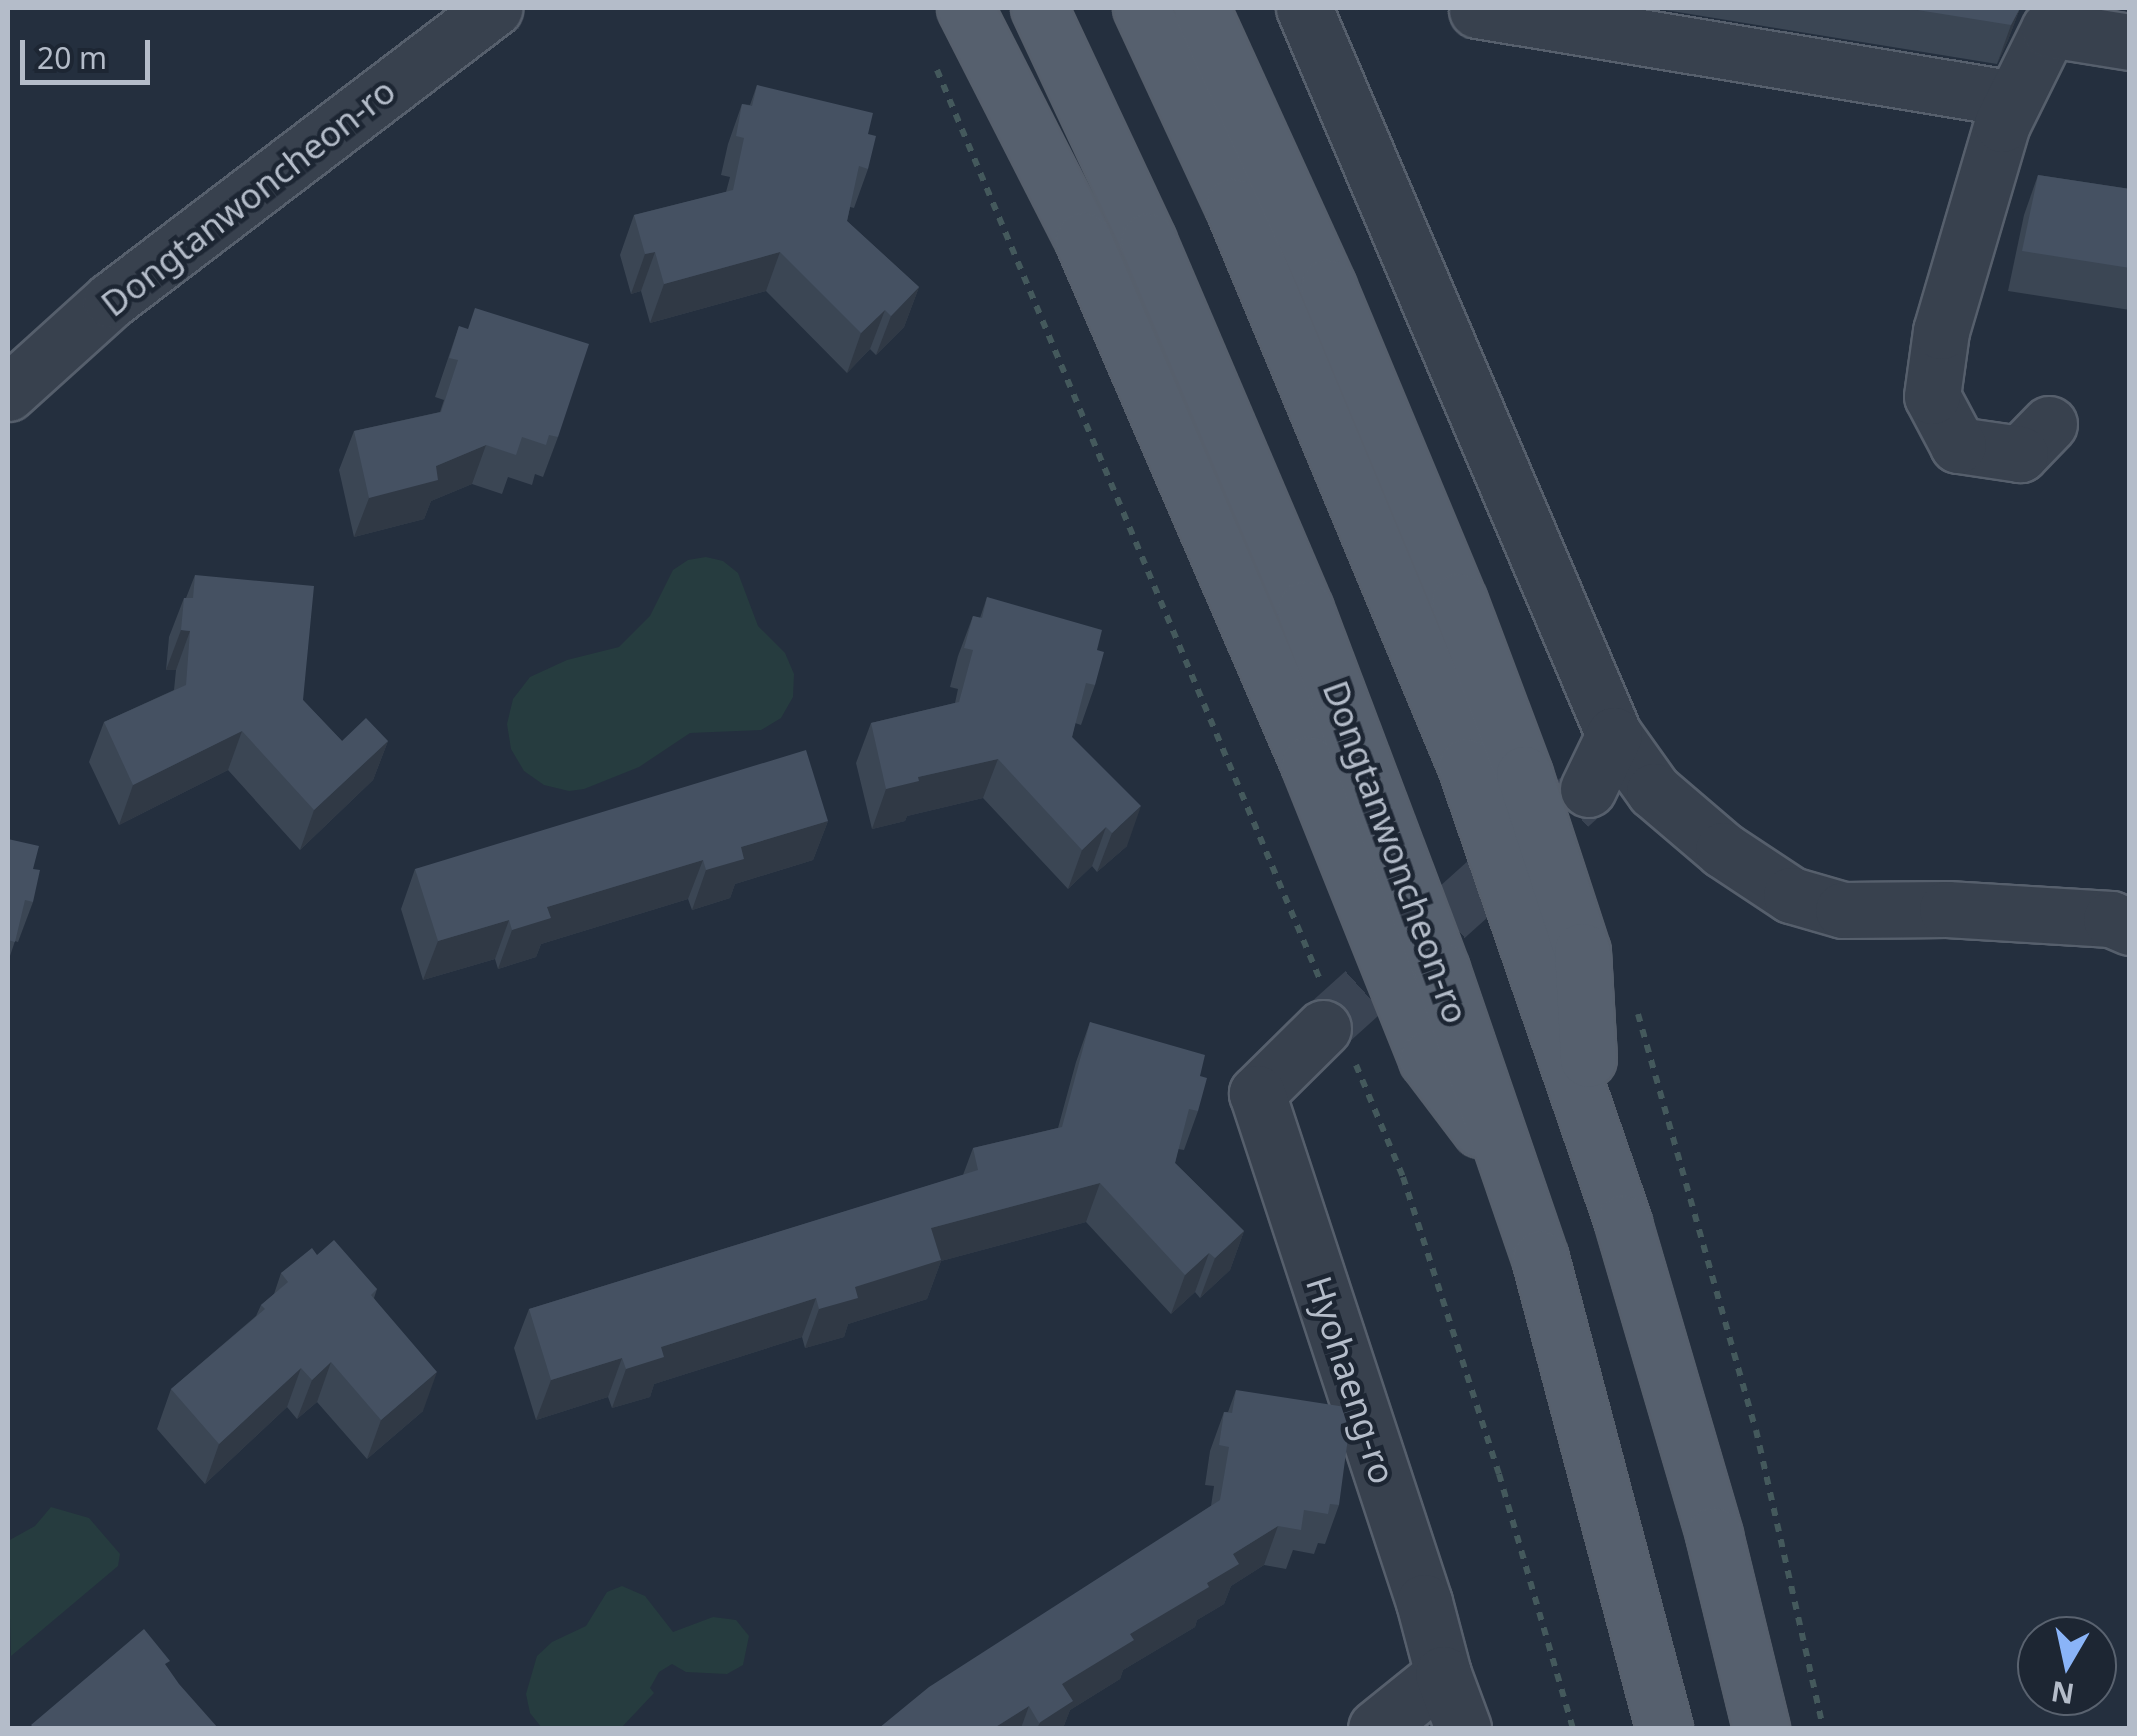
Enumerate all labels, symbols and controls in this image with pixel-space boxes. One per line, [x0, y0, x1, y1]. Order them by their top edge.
scale bar [25, 20, 155, 82]
text: 20 m [37, 37, 107, 78]
street label: Dongtanwoncheon-ro [93, 69, 403, 325]
street label: Dongtanwoncheon-ro [1314, 675, 1478, 1029]
street label: Hyohaeng-ro [1298, 1271, 1404, 1489]
north arrow [2017, 1616, 2117, 1716]
text: N [2048, 1673, 2077, 1714]

